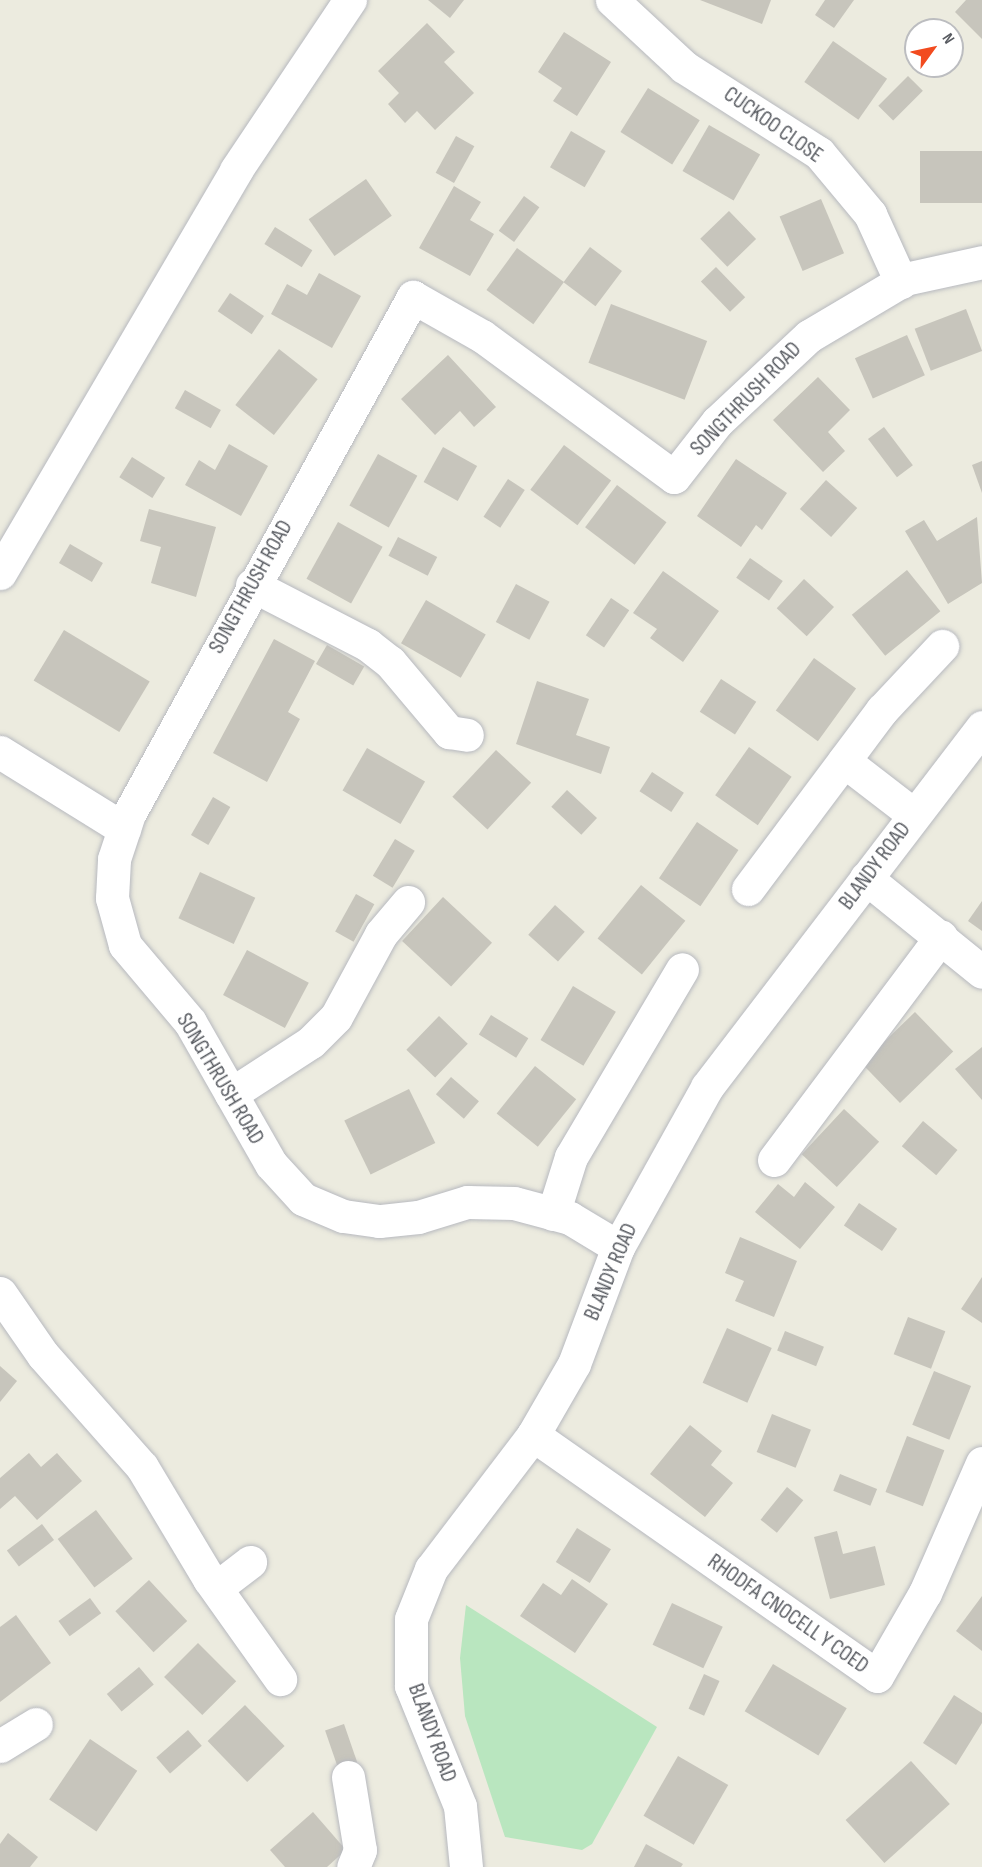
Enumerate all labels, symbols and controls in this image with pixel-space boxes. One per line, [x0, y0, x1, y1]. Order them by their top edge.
north arrow [904, 18, 964, 78]
text: N [938, 30, 958, 48]
street label: CUCKOO CLOSE [718, 81, 828, 169]
street label: SONGTHRUSH ROAD [685, 336, 807, 462]
street label: SONGTHRUSH ROAD [203, 516, 299, 658]
street label: BLANDY ROAD [834, 817, 916, 915]
street label: SONGTHRUSH ROAD [170, 1009, 270, 1149]
street label: BLANDY ROAD [579, 1220, 643, 1324]
street label: RHODFA CNOCELL Y COED [702, 1549, 874, 1679]
street label: BLANDY ROAD [402, 1680, 462, 1786]

